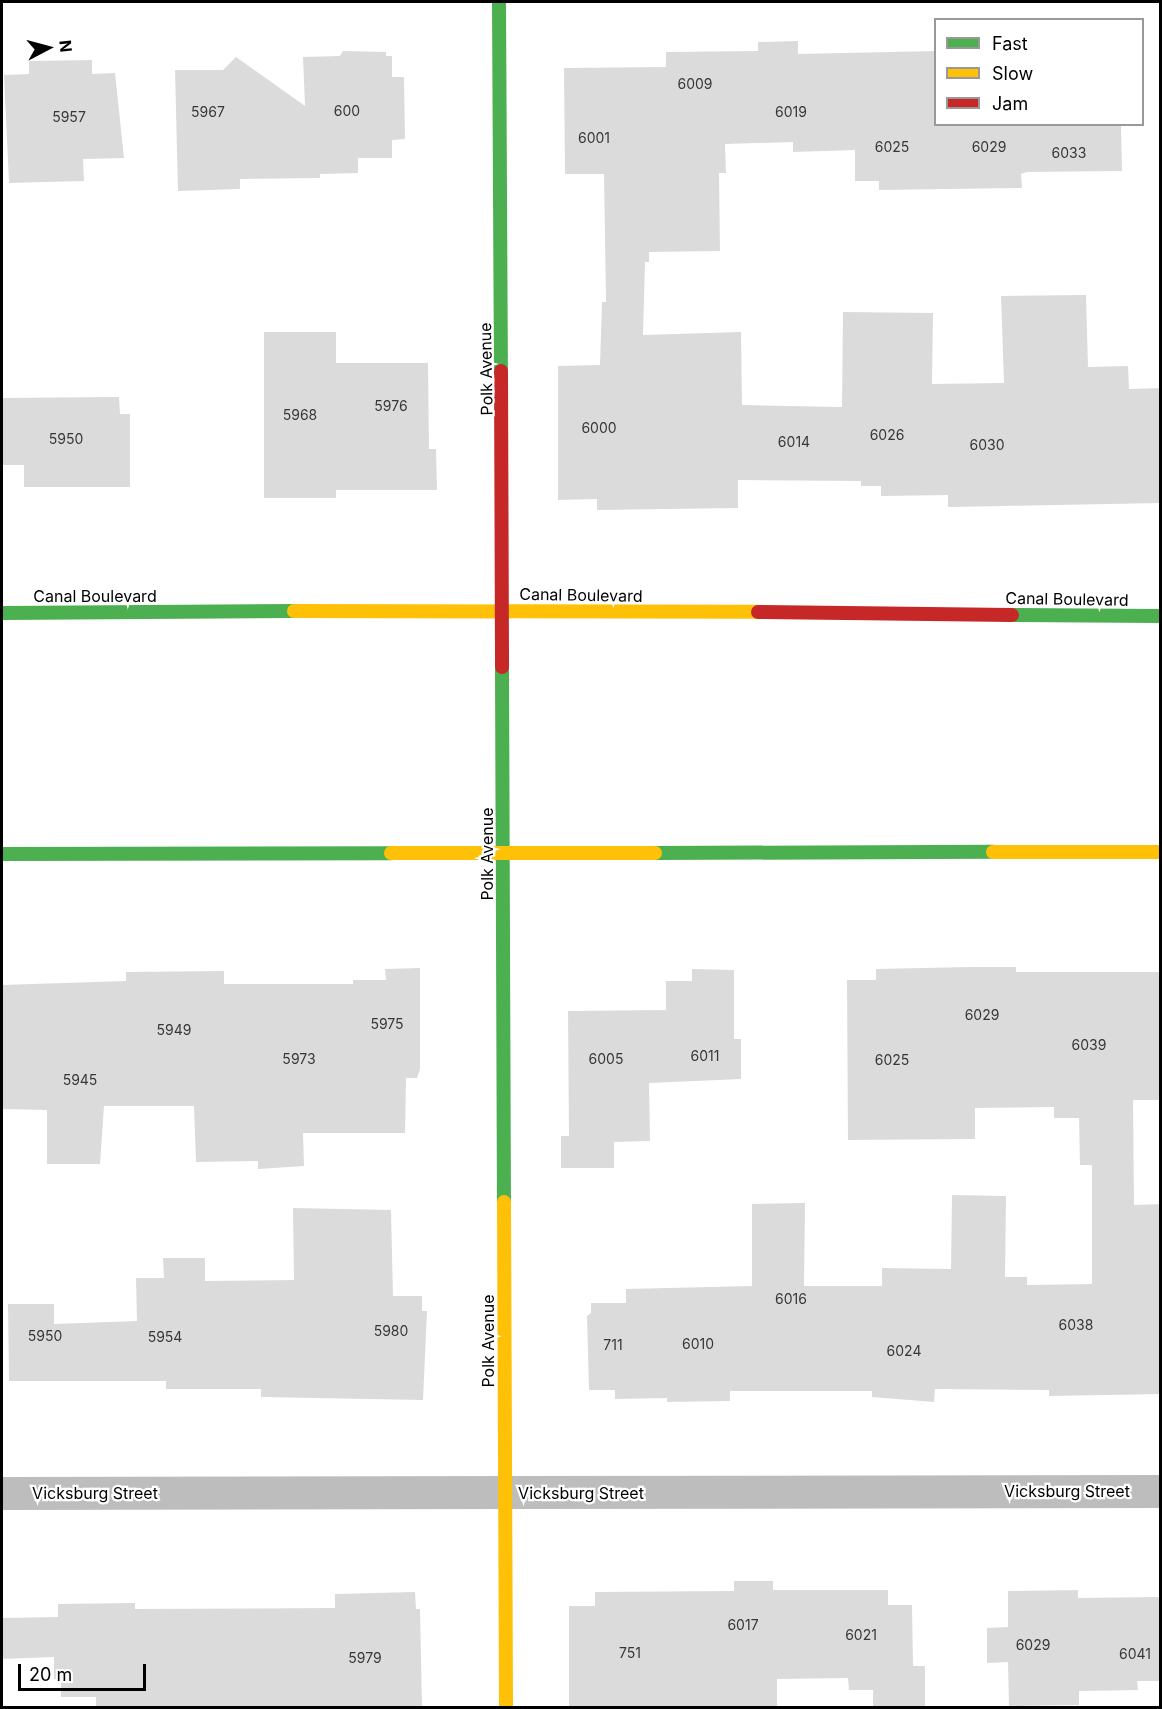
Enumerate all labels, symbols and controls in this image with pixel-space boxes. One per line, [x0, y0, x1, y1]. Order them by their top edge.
north arrow [18, 18, 78, 78]
legend [934, 18, 1144, 126]
text: Fast [992, 33, 1028, 54]
text: N [55, 39, 76, 53]
text: Slow [992, 63, 1033, 84]
house number: 6009 [677, 76, 713, 92]
text: Jam [992, 93, 1028, 114]
house number: 600 [334, 103, 360, 119]
house number: 5967 [191, 104, 225, 120]
house number: 6019 [775, 104, 807, 120]
house number: 5957 [52, 109, 86, 125]
house number: 6001 [578, 130, 610, 146]
house number: 6025 [875, 139, 909, 155]
house number: 6029 [972, 139, 1006, 155]
house number: 6033 [1052, 145, 1086, 161]
street label: Polk Avenue [476, 322, 496, 416]
house number: 5976 [374, 398, 408, 414]
house number: 5968 [283, 407, 317, 423]
house number: 6000 [581, 420, 617, 436]
house number: 6026 [870, 427, 904, 443]
house number: 5950 [49, 431, 83, 447]
house number: 6014 [778, 434, 810, 450]
house number: 6030 [970, 437, 1004, 453]
street label: Canal Boulevard [519, 584, 643, 606]
street label: Canal Boulevard [33, 586, 157, 606]
street label: Canal Boulevard [1005, 588, 1129, 610]
street label: Polk Avenue [477, 807, 497, 901]
house number: 6029 [965, 1007, 999, 1023]
house number: 5975 [370, 1016, 404, 1032]
house number: 5949 [157, 1022, 191, 1038]
house number: 6039 [1072, 1037, 1106, 1053]
house number: 6011 [691, 1048, 719, 1064]
house number: 5973 [282, 1051, 316, 1067]
house number: 6005 [589, 1051, 623, 1067]
house number: 6025 [875, 1052, 909, 1068]
house number: 5945 [63, 1072, 97, 1088]
house number: 6016 [775, 1291, 807, 1307]
street label: Polk Avenue [478, 1294, 498, 1388]
house number: 6038 [1059, 1317, 1093, 1333]
house number: 5980 [374, 1323, 408, 1339]
house number: 5950 [28, 1328, 62, 1344]
house number: 5954 [148, 1329, 182, 1345]
house number: 6010 [682, 1336, 714, 1352]
house number: 711 [603, 1337, 623, 1353]
house number: 6024 [887, 1343, 921, 1359]
street label: Vicksburg Street [1004, 1481, 1130, 1501]
street label: Vicksburg Street [32, 1483, 158, 1503]
street label: Vicksburg Street [518, 1483, 644, 1503]
house number: 6017 [727, 1617, 759, 1633]
house number: 6021 [845, 1627, 877, 1643]
house number: 6029 [1016, 1637, 1050, 1653]
house number: 751 [619, 1645, 641, 1661]
house number: 6041 [1119, 1646, 1151, 1662]
house number: 5979 [348, 1650, 382, 1666]
scale bar [21, 1652, 148, 1690]
text: 20 m [29, 1664, 72, 1685]

